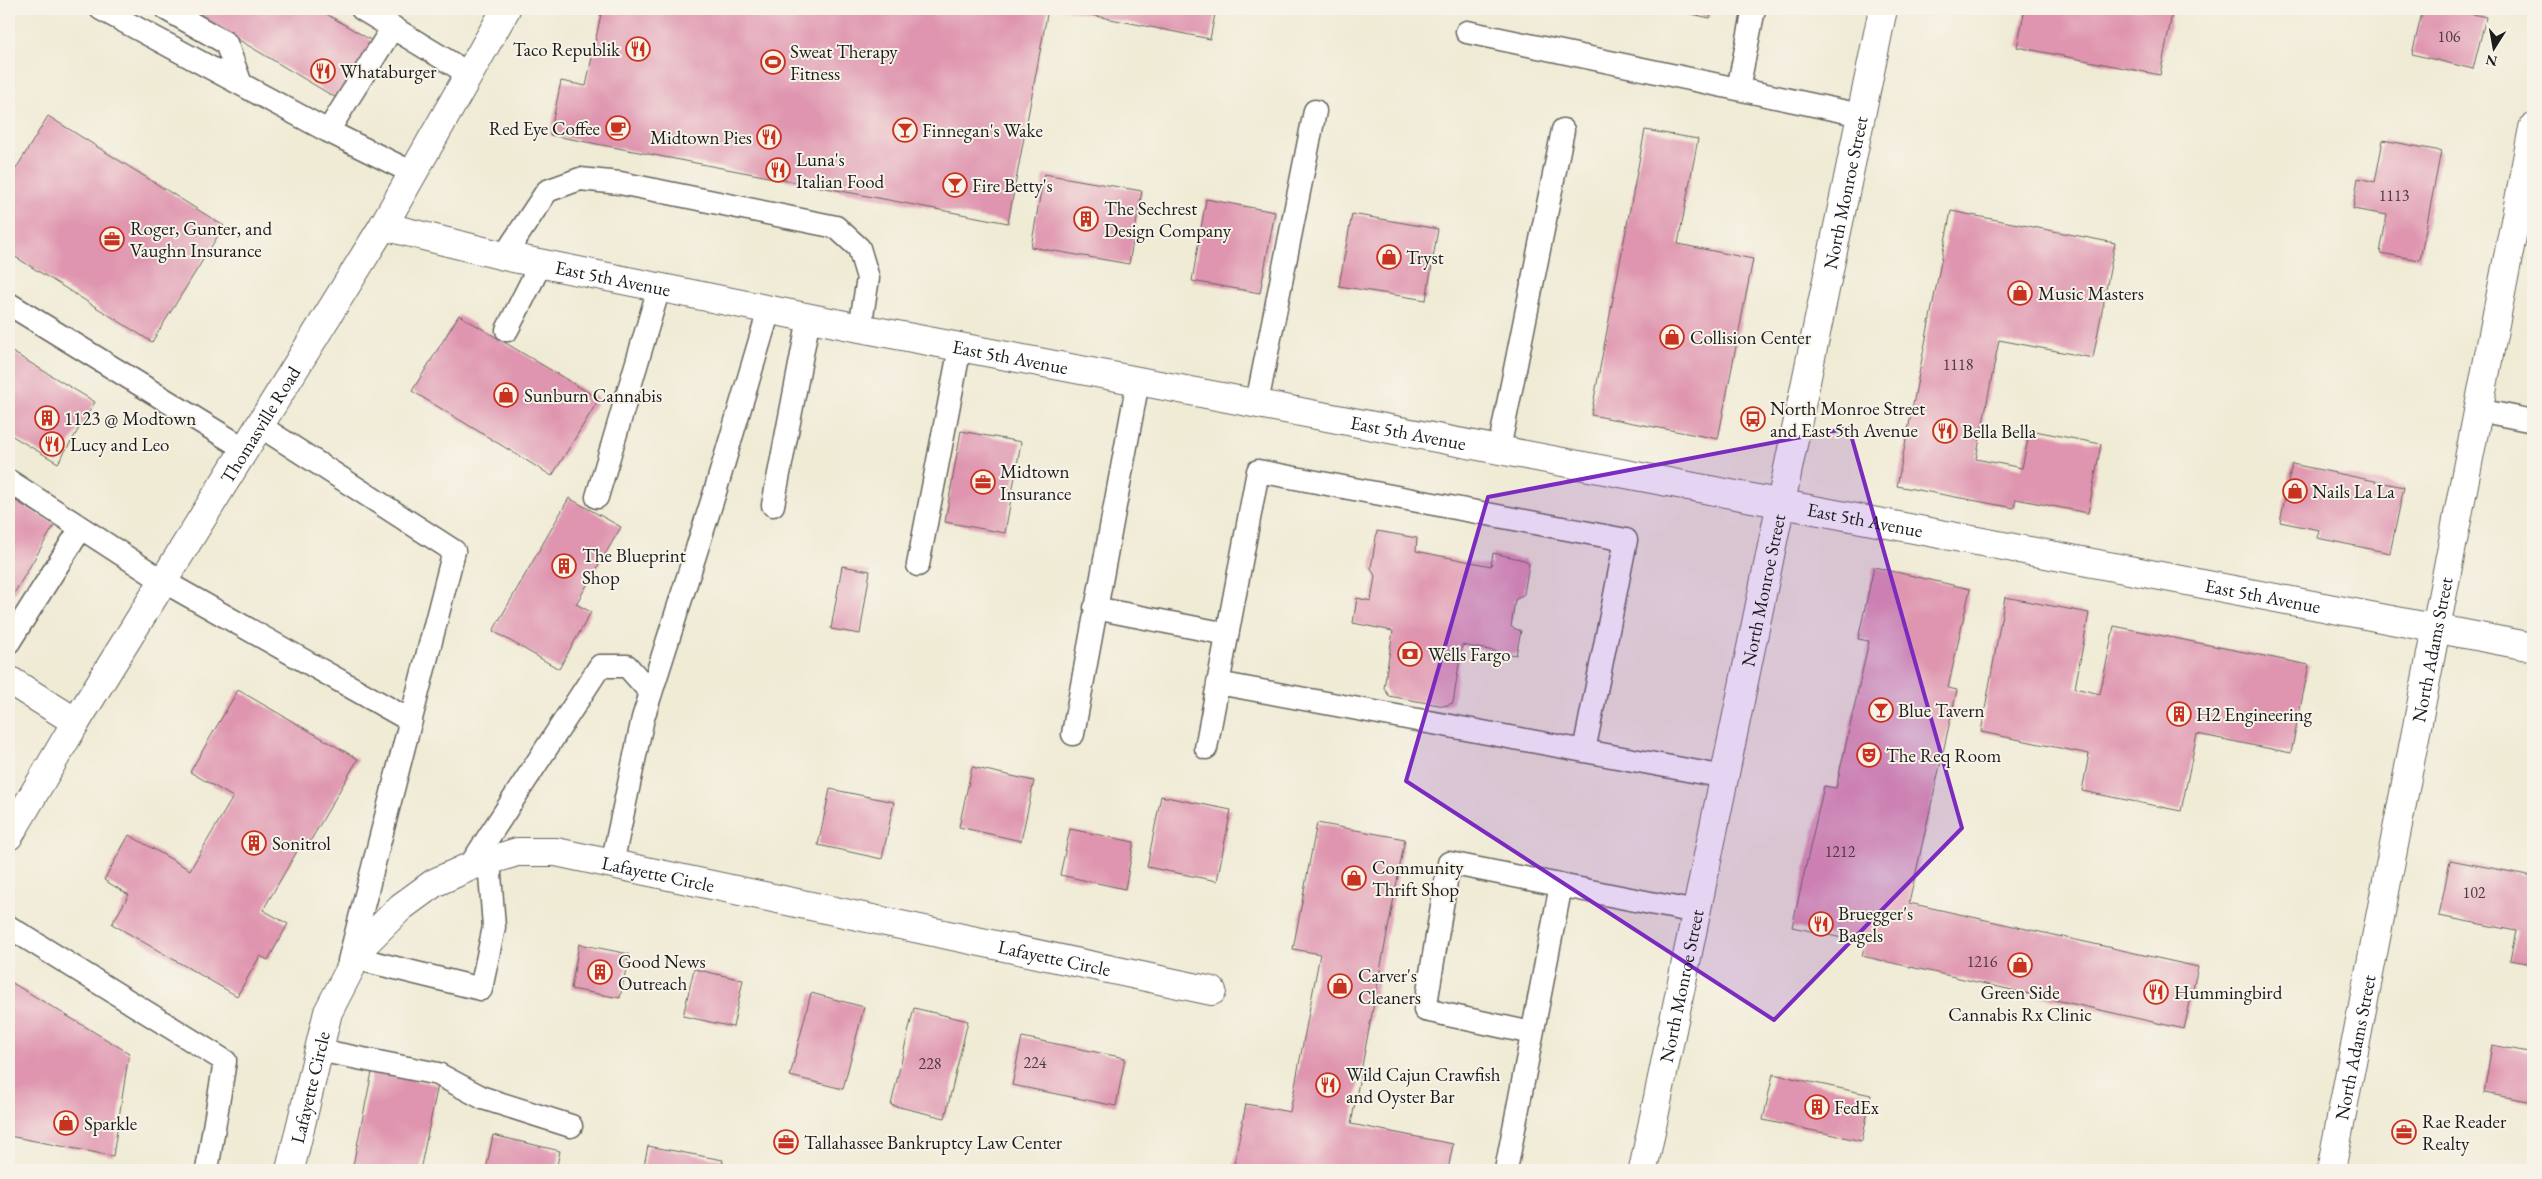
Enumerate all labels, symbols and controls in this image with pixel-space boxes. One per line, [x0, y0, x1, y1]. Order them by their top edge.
north arrow [2470, 22, 2520, 72]
house number: 106 [2437, 26, 2461, 47]
restaurant icon: Taco Republik [625, 36, 651, 62]
place label: Taco Republik [513, 37, 621, 62]
place label: Sweat Therapy Fitness [790, 39, 898, 86]
sports icon: Sweat Therapy Fitness [760, 49, 786, 75]
text: N [2484, 51, 2499, 71]
restaurant icon: Whataburger [310, 58, 336, 84]
place label: Whataburger [340, 59, 437, 84]
street label: North Monroe Street [1818, 114, 1874, 271]
cafe icon: Red Eye Coffee [605, 115, 631, 141]
place label: Red Eye Coffee [489, 116, 600, 141]
bar icon: Finnegan's Wake [892, 117, 918, 143]
place label: Finnegan's Wake [922, 118, 1043, 143]
restaurant icon: Midtown Pies [756, 124, 782, 150]
place label: Midtown Pies [650, 125, 752, 150]
place label: Luna's Italian Food [796, 147, 885, 194]
restaurant icon: Luna's Italian Food [765, 157, 791, 183]
bar icon: Fire Betty's [942, 172, 968, 198]
place label: Fire Betty's [972, 173, 1053, 198]
house number: 1113 [2379, 185, 2410, 206]
place label: The Sechrest Design Company [1104, 196, 1232, 243]
building icon: The Sechrest Design Company [1073, 206, 1099, 232]
place label: Roger, Gunter, and Vaughn Insurance [130, 216, 273, 263]
office icon: Roger, Gunter, and Vaughn Insurance [99, 226, 125, 252]
shop icon: Tryst [1376, 244, 1402, 270]
place label: Tryst [1406, 245, 1444, 270]
street label: East 5th Avenue [553, 255, 673, 302]
shop icon: Music Masters [2007, 280, 2033, 306]
place label: Music Masters [2038, 281, 2144, 306]
shop icon: Collision Center [1659, 324, 1685, 350]
place label: Collision Center [1690, 325, 1812, 350]
street label: East 5th Avenue [950, 334, 1070, 380]
house number: 1118 [1943, 354, 1974, 375]
street label: Thomasville Road [215, 361, 306, 488]
shop icon: Sunburn Cannabis [493, 382, 519, 408]
place label: Sunburn Cannabis [524, 383, 662, 408]
place label: North Monroe Street and East 5th Avenue [1770, 396, 1925, 443]
building icon: 1123 @ Modtown [34, 405, 60, 431]
place label: 1123 @ Modtown [64, 406, 196, 431]
bus stop icon: North Monroe Street and East 5th Avenue [1740, 406, 1766, 432]
street label: East 5th Avenue [1348, 410, 1468, 456]
restaurant icon: Bella Bella [1932, 418, 1958, 444]
place label: Bella Bella [1962, 419, 2037, 444]
restaurant icon: Lucy and Leo [39, 431, 65, 457]
place label: Lucy and Leo [70, 432, 169, 457]
place label: Midtown Insurance [1000, 459, 1071, 506]
office icon: Midtown Insurance [970, 469, 996, 495]
shop icon: Nails La La [2282, 478, 2308, 504]
place label: Nails La La [2312, 479, 2395, 504]
street label: East 5th Avenue [1805, 497, 1925, 543]
street label: North Monroe Street [1735, 512, 1791, 669]
place label: The Blueprint Shop [582, 543, 686, 590]
building icon: The Blueprint Shop [551, 553, 577, 579]
street label: East 5th Avenue [2203, 573, 2323, 619]
street label: North Adams Street [2406, 575, 2459, 724]
bank icon: Wells Fargo [1397, 641, 1423, 667]
place label: Wells Fargo [1428, 642, 1511, 667]
bar icon: Blue Tavern [1868, 697, 1894, 723]
place label: Blue Tavern [1898, 698, 1985, 723]
building icon: H2 Engineering [2166, 701, 2192, 727]
place label: H2 Engineering [2196, 702, 2313, 727]
theatre icon: The Req Room [1856, 742, 1882, 768]
place label: The Req Room [1886, 743, 2002, 768]
building icon: Sonitrol [241, 830, 267, 856]
place label: Sonitrol [272, 831, 331, 856]
house number: 1212 [1825, 841, 1856, 862]
street label: Lafayette Circle [600, 850, 717, 898]
place label: Community Thrift Shop [1372, 855, 1464, 902]
shop icon: Community Thrift Shop [1341, 865, 1367, 891]
house number: 102 [2462, 882, 2486, 903]
place label: Bruegger's Bagels [1838, 901, 1913, 948]
street label: North Monroe Street [1654, 907, 1710, 1065]
restaurant icon: Bruegger's Bagels [1808, 911, 1834, 937]
street label: Lafayette Circle [996, 934, 1113, 982]
place label: Good News Outreach [618, 949, 706, 996]
house number: 1216 [1967, 951, 1998, 972]
shop icon: Green Side Cannabis Rx Clinic [2007, 952, 2033, 978]
building icon: Good News Outreach [587, 959, 613, 985]
place label: Carver's Cleaners [1358, 963, 1421, 1010]
shop icon: Carver's Cleaners [1327, 973, 1353, 999]
street label: North Adams Street [2329, 973, 2382, 1122]
restaurant icon: Hummingbird [2143, 979, 2169, 1005]
place label: Green Side Cannabis Rx Clinic [1948, 980, 2092, 1027]
place label: Hummingbird [2174, 980, 2283, 1005]
street label: Lafayette Circle [285, 1029, 336, 1146]
house number: 224 [1023, 1052, 1047, 1073]
house number: 228 [918, 1053, 942, 1074]
place label: Wild Cajun Crawfish and Oyster Bar [1346, 1062, 1501, 1109]
restaurant icon: Wild Cajun Crawfish and Oyster Bar [1315, 1072, 1341, 1098]
building icon: FedEx [1804, 1094, 1830, 1120]
place label: FedEx [1834, 1095, 1880, 1120]
place label: Rae Reader Realty [2422, 1109, 2507, 1156]
shop icon: Sparkle [53, 1110, 79, 1136]
place label: Sparkle [84, 1111, 137, 1136]
office icon: Rae Reader Realty [2391, 1119, 2417, 1145]
office icon: Tallahassee Bankruptcy Law Center [773, 1129, 799, 1155]
place label: Tallahassee Bankruptcy Law Center [804, 1130, 1063, 1155]

